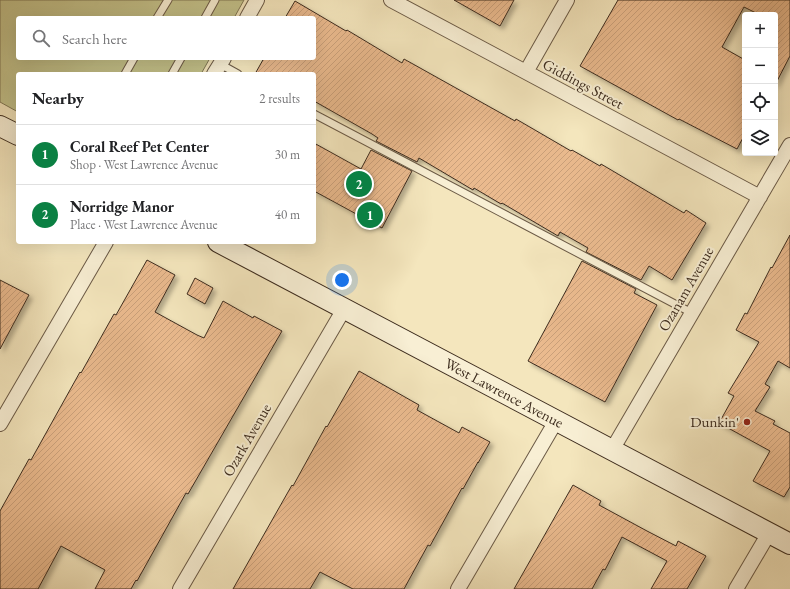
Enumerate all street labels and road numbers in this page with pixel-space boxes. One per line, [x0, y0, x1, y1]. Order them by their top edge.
street label: Giddings Street [540, 54, 627, 113]
street label: Ozanam Avenue [654, 243, 718, 335]
street label: West Lawrence Avenue [442, 353, 567, 432]
street label: Ozark Avenue [218, 400, 275, 480]

